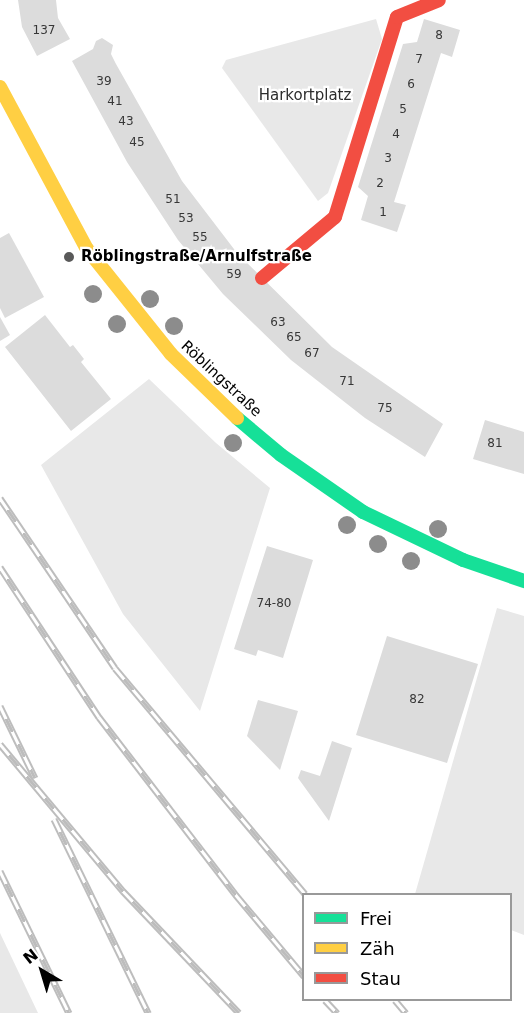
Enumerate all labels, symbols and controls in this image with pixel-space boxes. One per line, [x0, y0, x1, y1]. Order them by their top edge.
house number: 137 [33, 24, 55, 38]
house number: 8 [435, 29, 443, 43]
house number: 7 [415, 53, 423, 67]
house number: 39 [96, 75, 112, 89]
house number: 6 [407, 78, 415, 92]
park label: Harkortplatz [259, 87, 351, 105]
house number: 41 [107, 95, 123, 109]
house number: 5 [399, 103, 407, 117]
house number: 43 [118, 115, 134, 129]
house number: 4 [392, 128, 400, 142]
house number: 45 [129, 136, 145, 150]
house number: 3 [384, 152, 392, 166]
house number: 2 [376, 177, 384, 191]
house number: 51 [165, 193, 181, 207]
house number: 1 [379, 206, 387, 220]
house number: 53 [178, 212, 194, 226]
house number: 55 [192, 231, 208, 245]
place label: Röblingstraße/Arnulfstraße [81, 248, 312, 266]
marker: Röblingstraße/Arnulfstraße [62, 250, 76, 264]
house number: 59 [226, 268, 242, 282]
house number: 63 [270, 316, 286, 330]
house number: 65 [286, 331, 302, 345]
street label: Röblingstraße [177, 337, 265, 421]
house number: 67 [304, 347, 320, 361]
house number: 71 [339, 375, 355, 389]
house number: 75 [377, 402, 393, 416]
house number: 81 [487, 437, 503, 451]
house number: 74-80 [257, 597, 291, 611]
house number: 82 [409, 693, 425, 707]
legend [302, 893, 512, 1001]
text: Frei [360, 908, 392, 929]
text: Zäh [360, 938, 395, 959]
north arrow [12, 941, 72, 1001]
text: N [19, 945, 42, 968]
text: Stau [360, 968, 401, 989]

